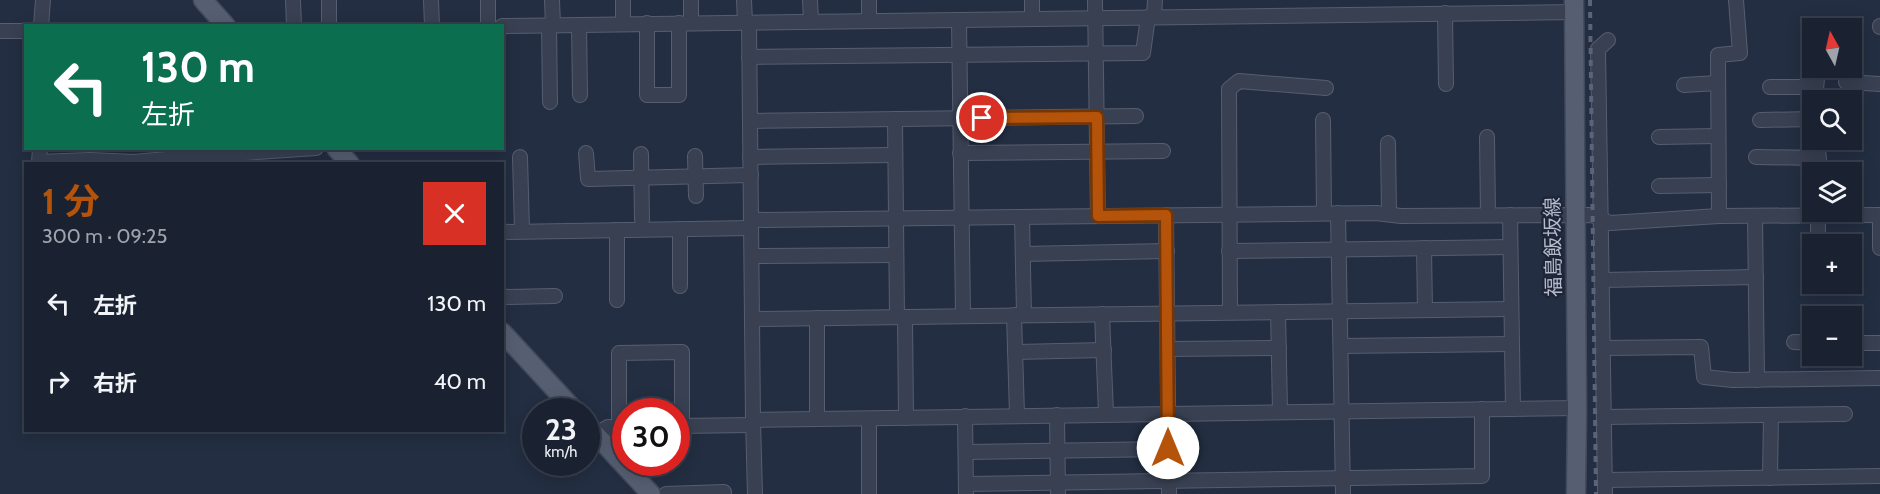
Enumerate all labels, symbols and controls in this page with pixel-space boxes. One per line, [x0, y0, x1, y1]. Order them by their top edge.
north arrow [1802, 18, 1862, 78]
map controls [1802, 18, 1862, 366]
text: 130 m [141, 41, 255, 93]
icon: left [42, 48, 120, 126]
button: search [1802, 90, 1862, 150]
pin [956, 92, 1007, 143]
text: 左折 [141, 98, 195, 131]
icon: arrive [965, 101, 998, 134]
button: layers [1802, 162, 1862, 222]
text: 1 分 [42, 179, 99, 223]
button: close [423, 182, 486, 245]
street label: 福島飯坂線 [1540, 197, 1566, 297]
text: 300 m · 09:25 [42, 224, 167, 248]
button: + [1802, 234, 1862, 294]
icon: left [42, 287, 75, 320]
text: 130 m [427, 290, 486, 317]
text: 左折 [93, 292, 137, 319]
button: − [1802, 306, 1862, 366]
icon: right [42, 365, 75, 398]
text: 40 m [434, 368, 486, 395]
text: 右折 [93, 370, 137, 397]
speed limit sign: 30 [612, 398, 690, 476]
text: 23 [545, 411, 577, 448]
position arrow [1136, 416, 1200, 480]
text: km/h [545, 443, 577, 461]

